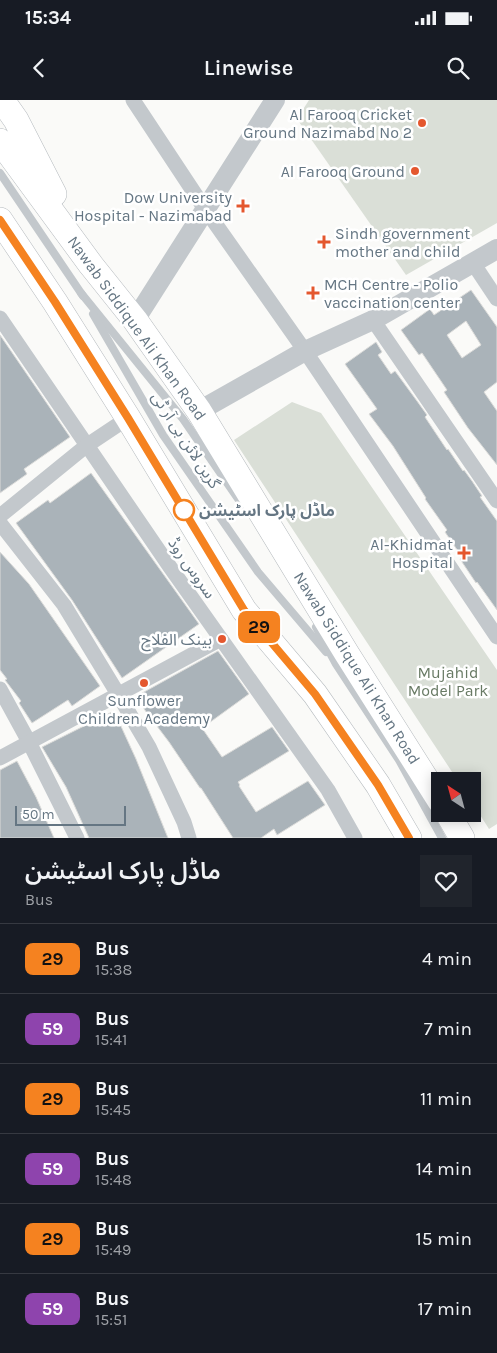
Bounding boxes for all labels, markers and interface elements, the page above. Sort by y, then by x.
text: 15:34 [25,7,71,29]
icon: back [25,54,53,82]
icon: search [444,54,472,82]
text: Linewise [204,55,293,81]
place label: Al Farooq Cricket Ground Nazimabd No 2 [243,105,412,142]
marker: Al Farooq Cricket Ground Nazimabd No 2 [416,117,428,129]
place label: Al Farooq Ground [281,162,405,181]
marker: Al Farooq Ground [409,165,421,177]
place label: Dow University Hospital - Nazimabad [74,188,233,225]
marker: Dow University Hospital - Nazimabad [236,199,250,213]
place label: Sindh government mother and child [335,224,470,261]
street label: Nawab Siddique Ali Khan Road [64,232,210,424]
marker: Sindh government mother and child [317,235,331,249]
place label: MCH Centre - Polio vaccination center [324,275,460,312]
marker: MCH Centre - Polio vaccination center [306,286,320,300]
street label: گرین لائن بی آر ٹی [148,388,225,492]
marker: ماڈل پارک اسٹیشن [173,499,195,521]
place label: ماڈل پارک اسٹیشن [199,501,335,520]
street label: سروس روڈ [164,534,220,602]
place label: Al-Khidmat Hospital [370,535,453,572]
marker: Al-Khidmat Hospital [457,546,471,560]
street label: Nawab Siddique Ali Khan Road [290,568,424,768]
line badge: 29 [236,611,282,643]
text: 29 [248,616,270,638]
place label: بینک الفلاح [141,630,212,652]
marker: بینک الفلاح [216,633,228,645]
park label: Mujahid Model Park [408,663,488,700]
marker: Sunflower Children Academy [138,677,150,689]
place label: Sunflower Children Academy [78,691,211,728]
north arrow [431,772,481,822]
map controls [431,772,481,822]
scale bar [15,803,126,826]
text: 50 m [22,806,55,823]
button: heart [420,855,472,907]
text: ماڈل پارک اسٹیشن [25,857,221,885]
text: Bus [25,890,53,909]
text: Bus [95,938,129,960]
text: 29 [42,948,63,970]
text: 4 min [422,948,472,970]
text: 15:38 [95,960,132,979]
text: Bus [95,1008,129,1030]
text: 59 [42,1018,63,1040]
text: 7 min [424,1018,472,1040]
text: 15:41 [95,1030,127,1049]
text: Bus [95,1078,129,1100]
text: 29 [42,1088,63,1110]
text: 11 min [420,1088,472,1110]
text: 15:45 [95,1100,131,1119]
text: Bus [95,1148,129,1170]
text: 59 [42,1158,63,1180]
text: 14 min [416,1158,472,1180]
text: 15:48 [95,1170,132,1189]
text: Bus [95,1218,129,1240]
text: 29 [42,1228,63,1250]
text: 15 min [416,1228,472,1250]
text: 15:49 [95,1240,131,1259]
text: Bus [95,1288,129,1310]
text: 59 [42,1298,63,1320]
text: 17 min [417,1298,472,1320]
text: 15:51 [95,1310,127,1329]

